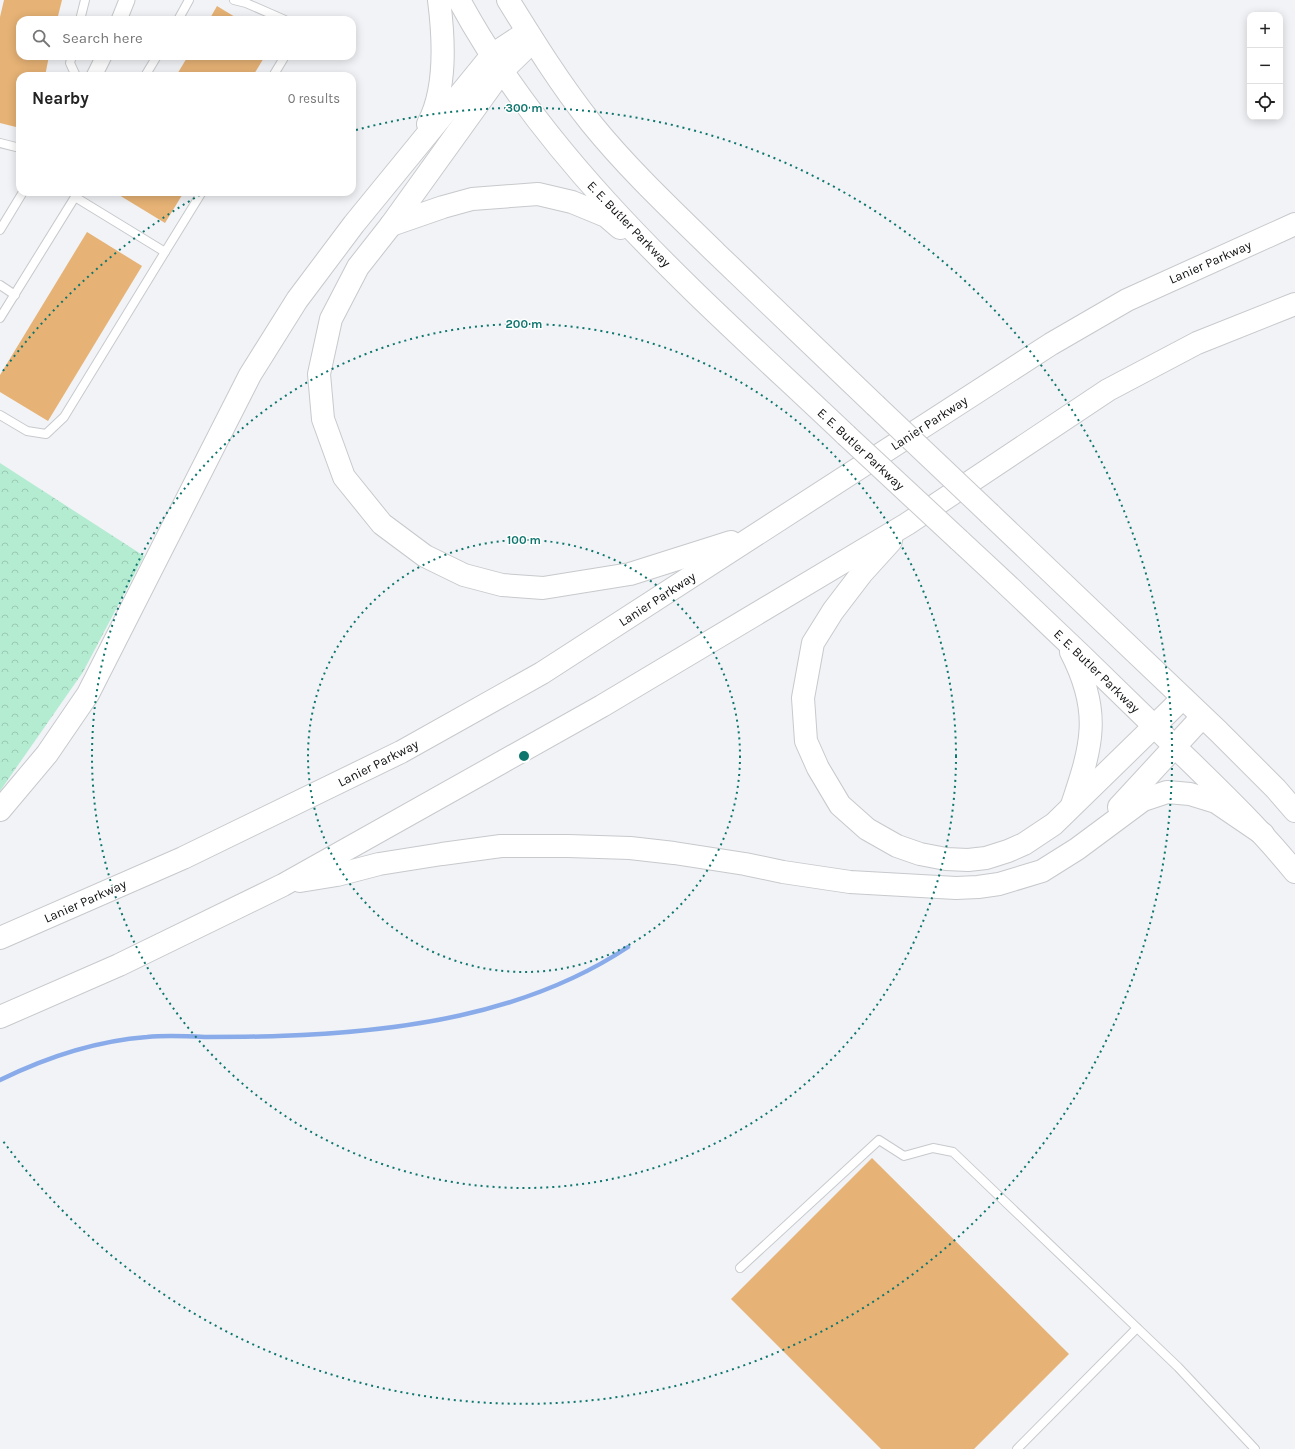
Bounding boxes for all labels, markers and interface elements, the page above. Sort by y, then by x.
map controls [1247,12,1283,120]
button: + [1247,12,1283,48]
search box [16,16,356,60]
icon: search [30,27,52,49]
text: Search here [62,29,143,47]
button: − [1247,48,1283,84]
button: locate [1247,84,1283,120]
text: Nearby [32,88,89,108]
text: 0 results [288,91,340,106]
text: 300 m [505,101,543,115]
street label: E. E. Butler Parkway [584,178,674,270]
street label: Lanier Parkway [1167,237,1253,287]
text: 200 m [506,317,542,331]
street label: Lanier Parkway [888,393,970,453]
street label: E. E. Butler Parkway [814,405,908,493]
text: 100 m [507,533,541,547]
street label: Lanier Parkway [616,569,698,629]
street label: E. E. Butler Parkway [1051,626,1143,716]
street label: Lanier Parkway [335,736,421,790]
centre of rings [517,749,531,763]
street label: Lanier Parkway [42,876,128,926]

